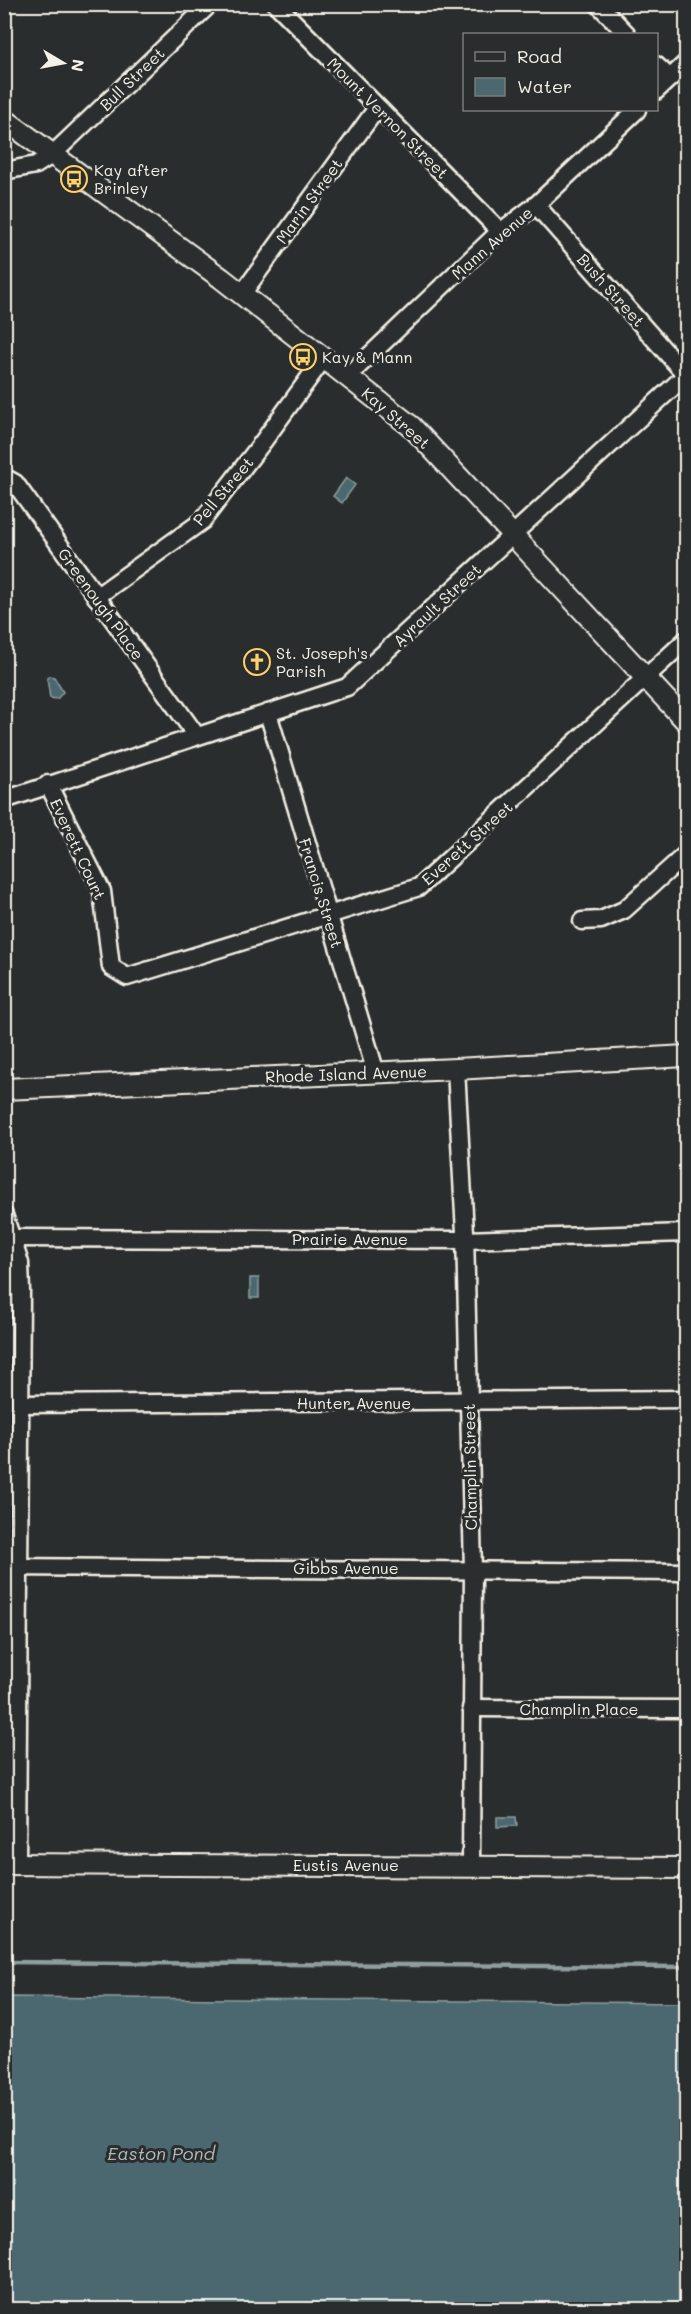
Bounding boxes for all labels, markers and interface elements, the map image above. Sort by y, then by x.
north arrow [33,33,93,93]
legend [463,33,658,111]
street label: Bull Street [95,42,169,115]
text: Road [517,44,562,68]
street label: Mount Vernon Street [323,52,454,183]
text: N [67,58,90,74]
text: Water [517,74,572,98]
street label: Marin Street [271,154,347,248]
place label: Kay after Brinley [94,159,168,198]
bus stop icon: Kay after Brinley [59,164,89,194]
street label: Mann Avenue [447,202,537,284]
street label: Bush Street [573,249,650,331]
bus stop icon: Kay & Mann [288,342,318,372]
place label: Kay & Mann [322,346,412,367]
street label: Kay Street [358,382,435,453]
street label: Pell Street [188,452,258,530]
street label: Greenough Place [54,544,149,664]
street label: Ayrault Street [388,558,485,651]
place label: St. Joseph's Parish [276,642,368,681]
church icon: St. Joseph's Parish [242,647,272,677]
street label: Everett Court [46,795,111,903]
street label: Everett Street [417,796,517,889]
street label: Francis Street [295,835,348,950]
street label: Rhode Island Avenue [265,1060,427,1087]
street label: Prairie Avenue [292,1228,408,1249]
street label: Hunter Avenue [297,1392,411,1413]
street label: Champlin Street [458,1403,481,1531]
street label: Gibbs Avenue [293,1557,399,1578]
street label: Champlin Place [519,1698,639,1719]
street label: Eustis Avenue [293,1854,399,1875]
water label: Easton Pond [107,2141,216,2165]

